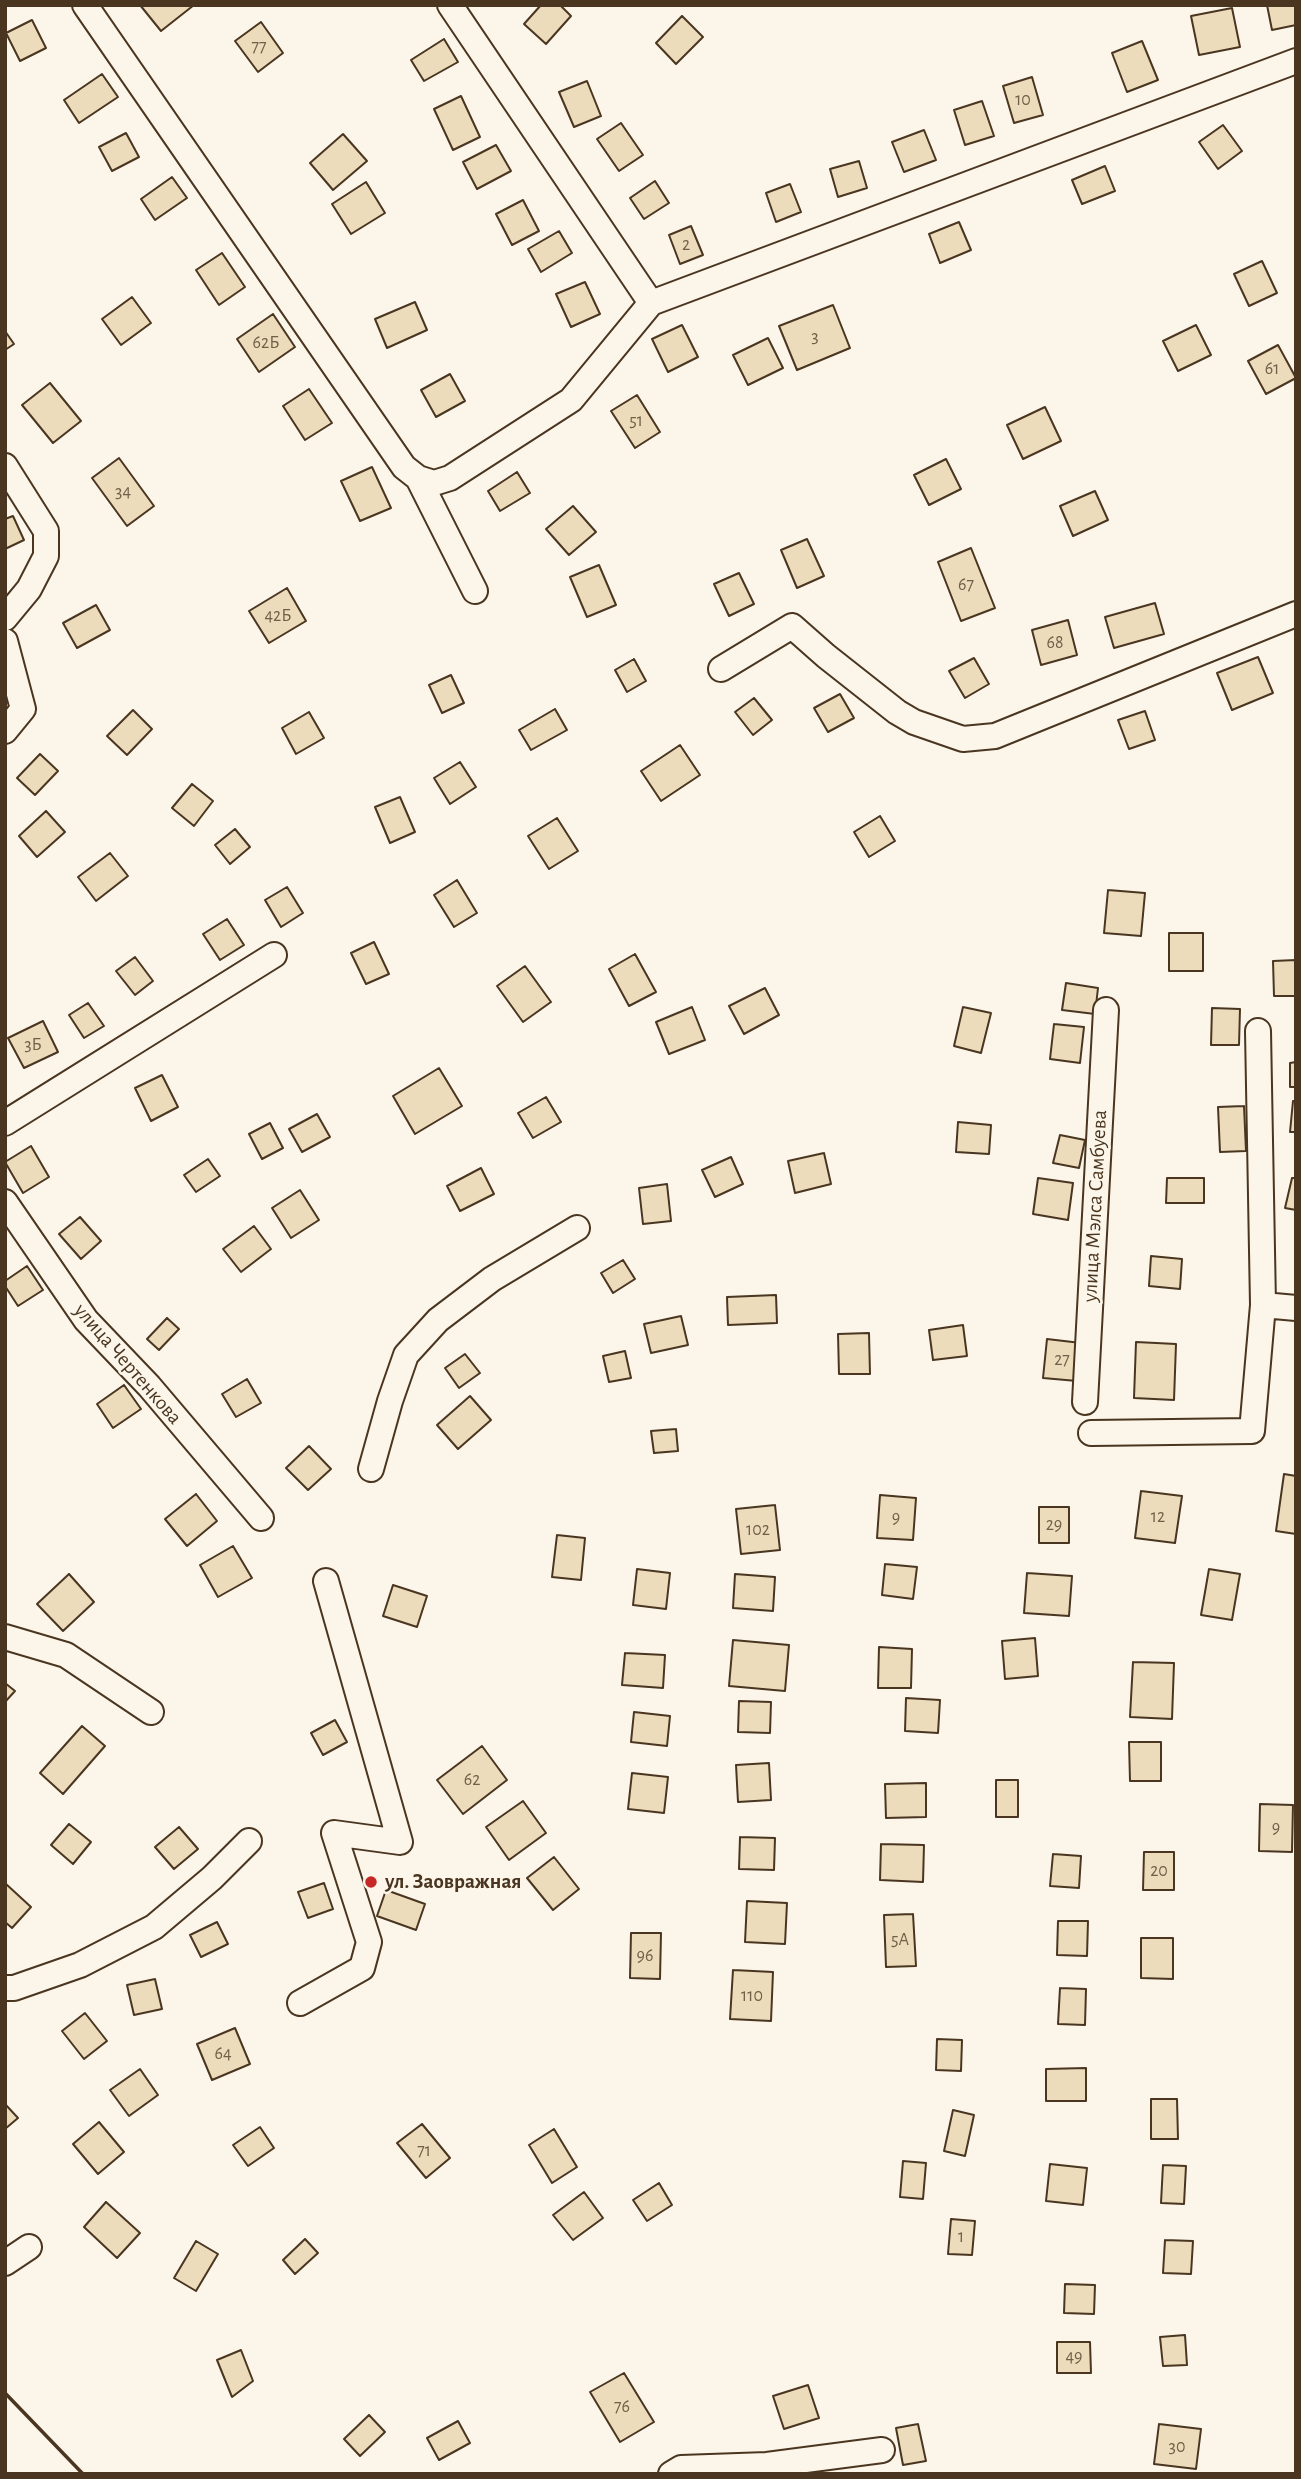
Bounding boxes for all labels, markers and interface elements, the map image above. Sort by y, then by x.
house number: 77 [251,36,267,58]
house number: 10 [1015,89,1031,111]
house number: 2 [682,234,690,256]
house number: 3 [811,326,819,348]
house number: 62Б [253,332,279,354]
house number: 61 [1265,358,1279,380]
house number: 51 [629,410,643,432]
house number: 34 [115,481,131,503]
house number: 67 [958,574,974,596]
house number: 42Б [264,605,292,627]
house number: 68 [1047,632,1063,654]
house number: 3Б [24,1034,42,1056]
street label: улица Мэлса Самбуева [1077,1109,1113,1303]
street label: улица Чертенкова [69,1298,187,1430]
house number: 27 [1054,1349,1070,1371]
house number: 12 [1151,1506,1165,1528]
house number: 9 [892,1507,900,1529]
house number: 29 [1046,1514,1062,1536]
house number: 102 [746,1519,770,1541]
house number: 62 [464,1769,480,1791]
house number: 9 [1272,1817,1280,1839]
house number: 20 [1150,1860,1168,1882]
place label: ул. Заовражная [385,1869,522,1895]
marker: ул. Заовражная [363,1874,379,1890]
house number: 5А [891,1929,909,1951]
house number: 96 [637,1945,653,1967]
house number: 110 [741,1985,763,2007]
house number: 64 [214,2043,232,2065]
house number: 71 [417,2140,431,2162]
house number: 1 [958,2226,964,2248]
house number: 49 [1065,2346,1083,2368]
house number: 76 [614,2396,630,2418]
house number: 30 [1169,2436,1185,2458]

